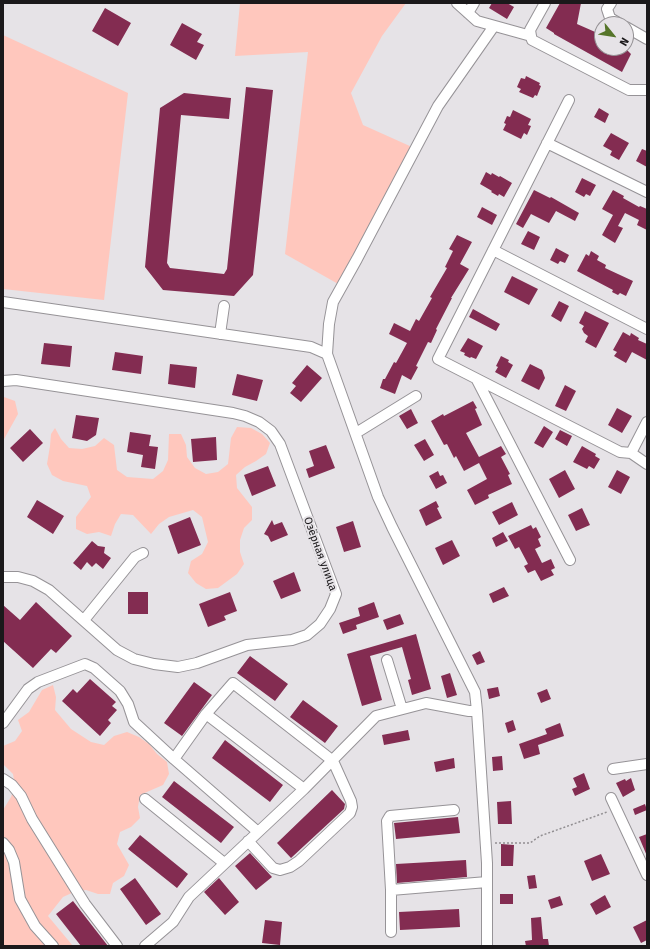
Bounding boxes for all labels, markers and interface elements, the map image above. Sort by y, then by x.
north arrow [594,16,634,56]
text: N [617,35,631,48]
street label: Озёрная улица [301,515,339,593]

